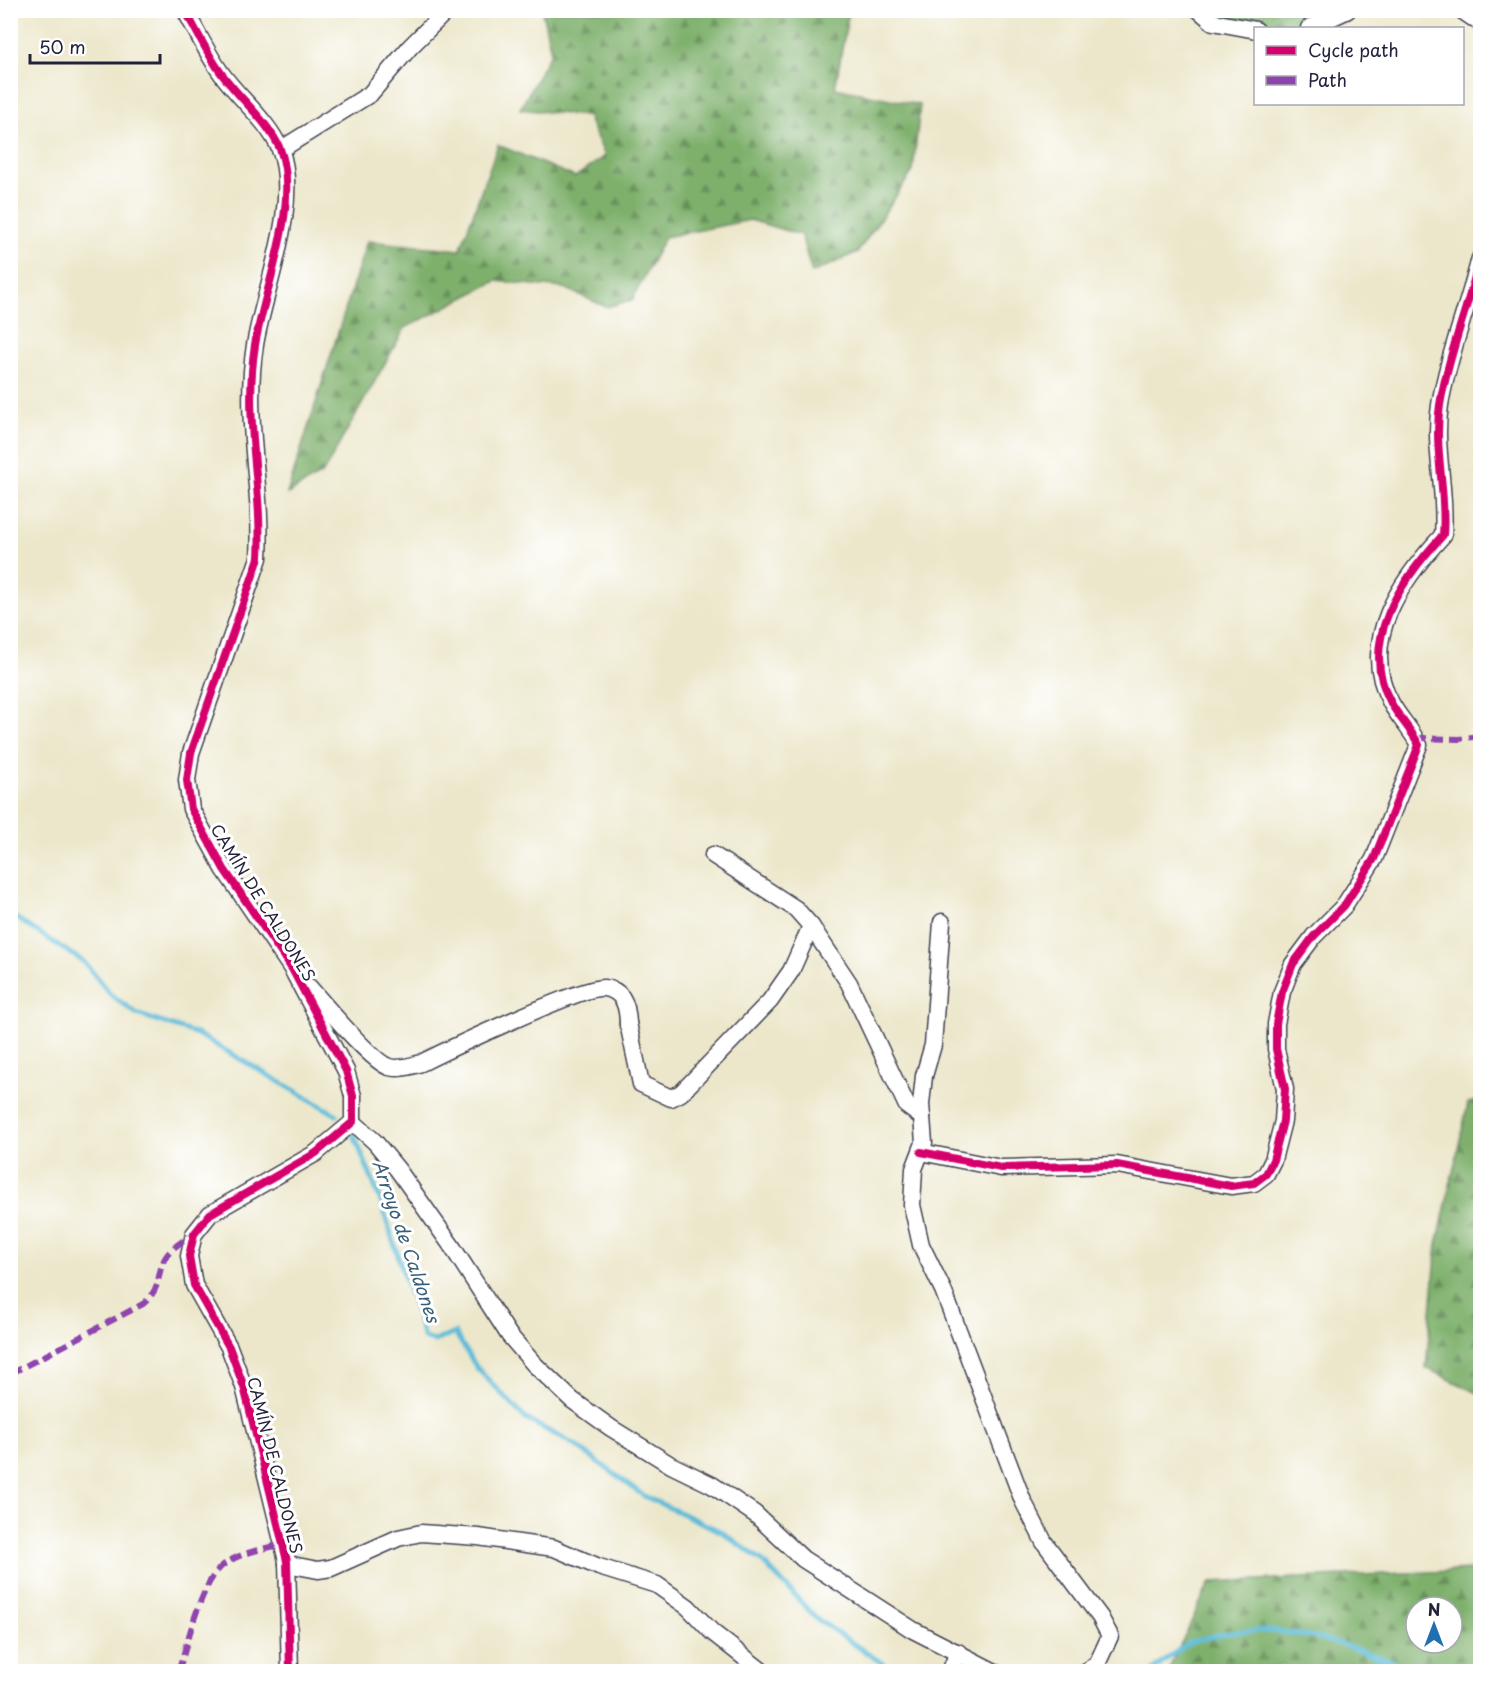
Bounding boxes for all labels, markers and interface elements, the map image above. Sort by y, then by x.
scale bar [30,27,160,65]
legend [1254,27,1464,105]
text: 50 m [39,33,86,60]
text: Cycle path [1308,36,1399,63]
text: Path [1308,66,1347,93]
street label: CAMÍN DE CALDONES [206,819,322,985]
water label: Arroyo de Caldones [366,1156,448,1328]
street label: CAMÍN DE CALDONES [242,1374,310,1556]
north arrow [1404,1595,1464,1655]
text: N [1428,1597,1440,1621]

